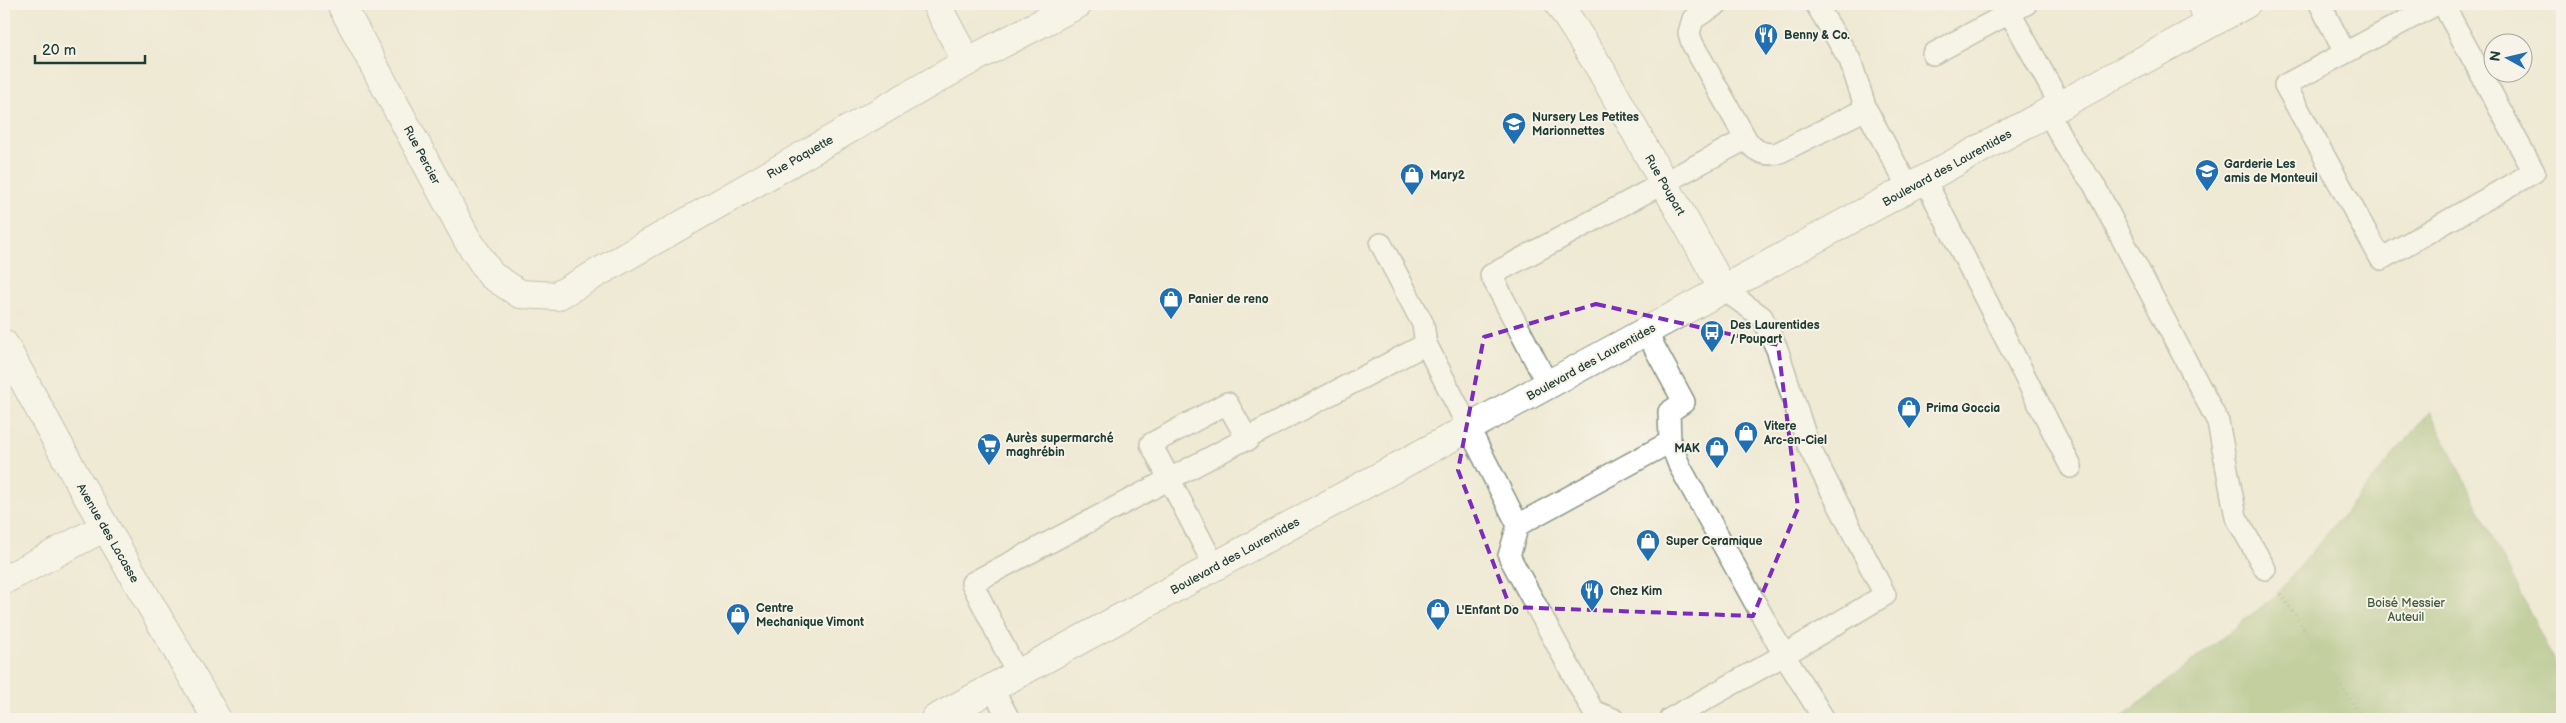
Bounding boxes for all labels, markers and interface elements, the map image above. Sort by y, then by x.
restaurant icon: Benny & Co. [1753,22,1779,56]
place label: Benny & Co. [1784,28,1850,43]
scale bar [35,32,145,64]
north arrow [2484,32,2534,82]
text: 20 m [42,41,76,60]
text: N [2486,50,2505,63]
place label: Nursery Les Petites Marionnettes [1532,110,1639,139]
school or university icon: Nursery Les Petites Marionnettes [1501,111,1527,145]
street label: Rue Percier [400,123,444,188]
street label: Boulevard des Laurentides [1880,127,2015,210]
street label: Rue Paquette [764,132,836,183]
street label: Rue Poupart [1641,152,1688,219]
place label: Garderie Les amis de Monteuil [2224,157,2318,186]
school or university icon: Garderie Les amis de Monteuil [2194,158,2220,192]
shop icon: Mary2 [1399,162,1425,196]
place label: Mary2 [1430,168,1466,183]
shop icon: Panier de reno [1158,286,1184,320]
place label: Panier de reno [1188,292,1269,307]
place label: Des Laurentides / Poupart [1730,318,1820,347]
bus stop icon: Des Laurentides / Poupart [1699,319,1725,353]
street label: Boulevard des Laurentides [1524,321,1659,404]
shop icon: Prima Goccia [1896,395,1922,429]
place label: Prima Goccia [1926,401,2000,416]
place label: Vitere Arc-en-Ciel [1763,419,1827,448]
shop icon: Vitere Arc-en-Ciel [1733,420,1759,454]
place label: Aurès supermarché maghrébin [1005,431,1114,460]
supermarket icon: Aurès supermarché maghrébin [976,432,1002,466]
shop icon: MAK [1704,435,1730,469]
place label: MAK [1674,441,1700,456]
street label: Avenue des Lacasse [73,481,142,586]
street label: Boulevard des Laurentides [1168,515,1303,598]
shop icon: Super Ceramique [1635,528,1661,562]
place label: Super Ceramique [1666,534,1762,549]
restaurant icon: Chez Kim [1579,578,1605,612]
place label: Chez Kim [1610,584,1662,599]
park label: Boisé Messier Auteuil [2367,596,2446,625]
shop icon: L'Enfant Do [1425,597,1451,631]
place label: Centre Mechanique Vimont [756,601,864,630]
shop icon: Centre Mechanique Vimont [725,602,751,636]
place label: L'Enfant Do [1456,603,1519,618]

